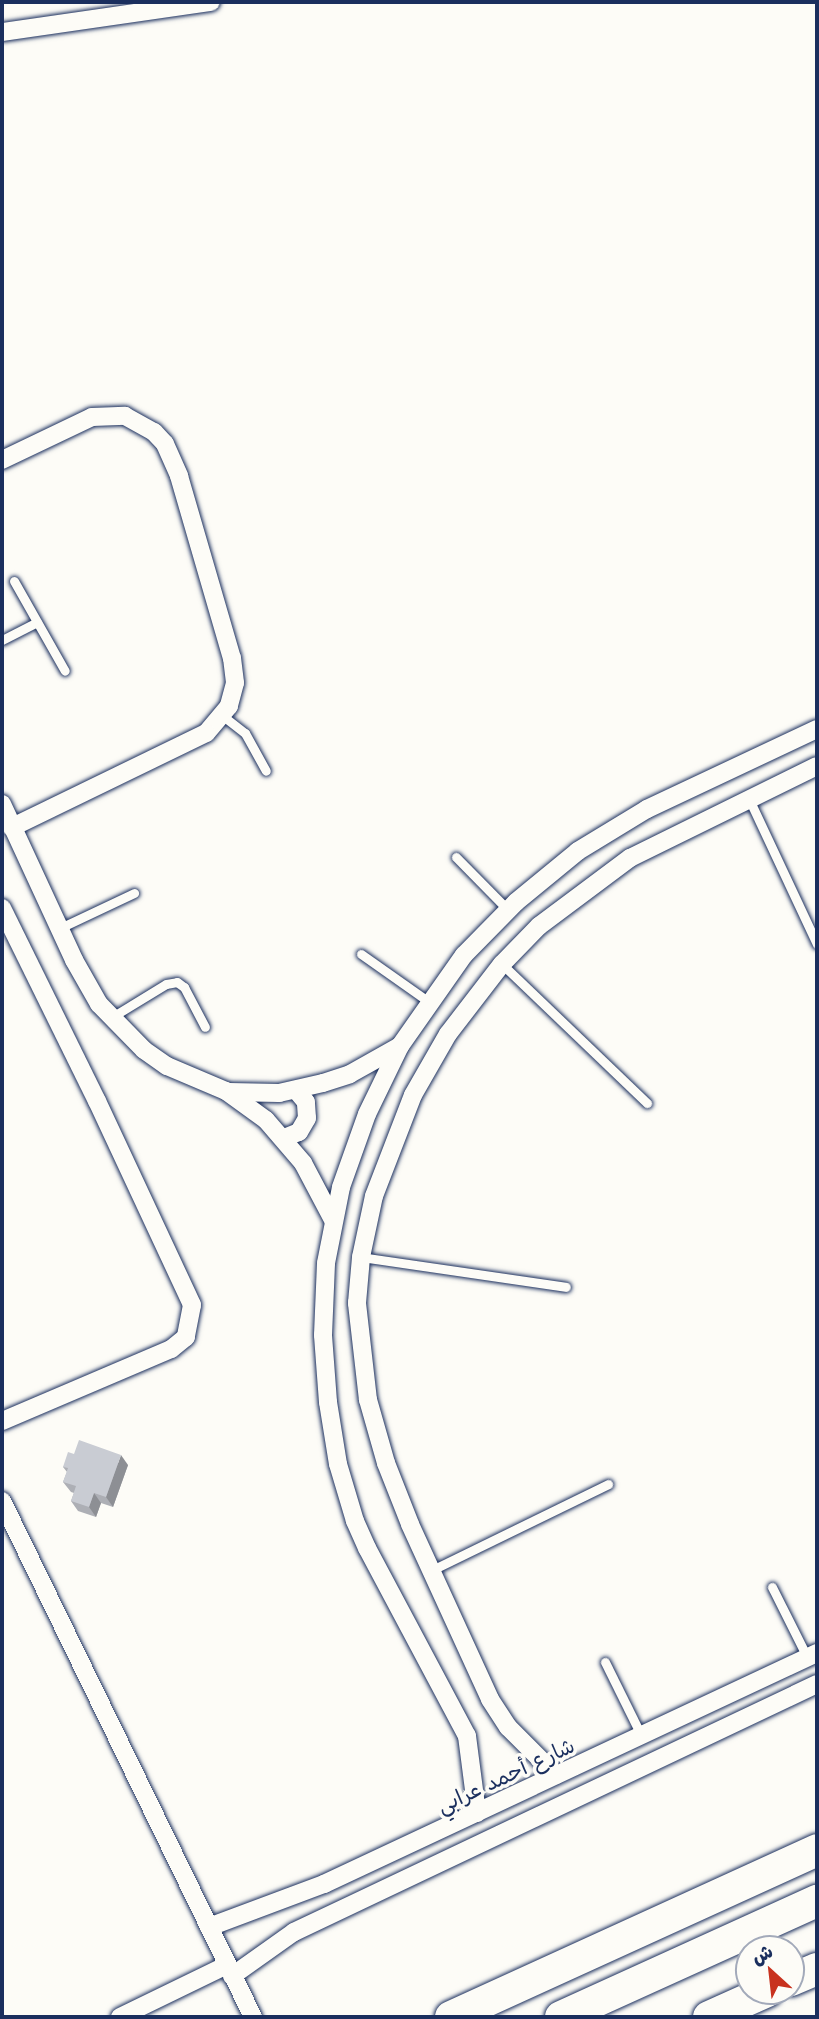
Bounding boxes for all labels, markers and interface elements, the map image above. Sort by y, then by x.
street label: شارع أحمد عرابي [432,1731,578,1817]
north arrow [735,1935,805,2005]
text: ش [746,1936,777,1970]

